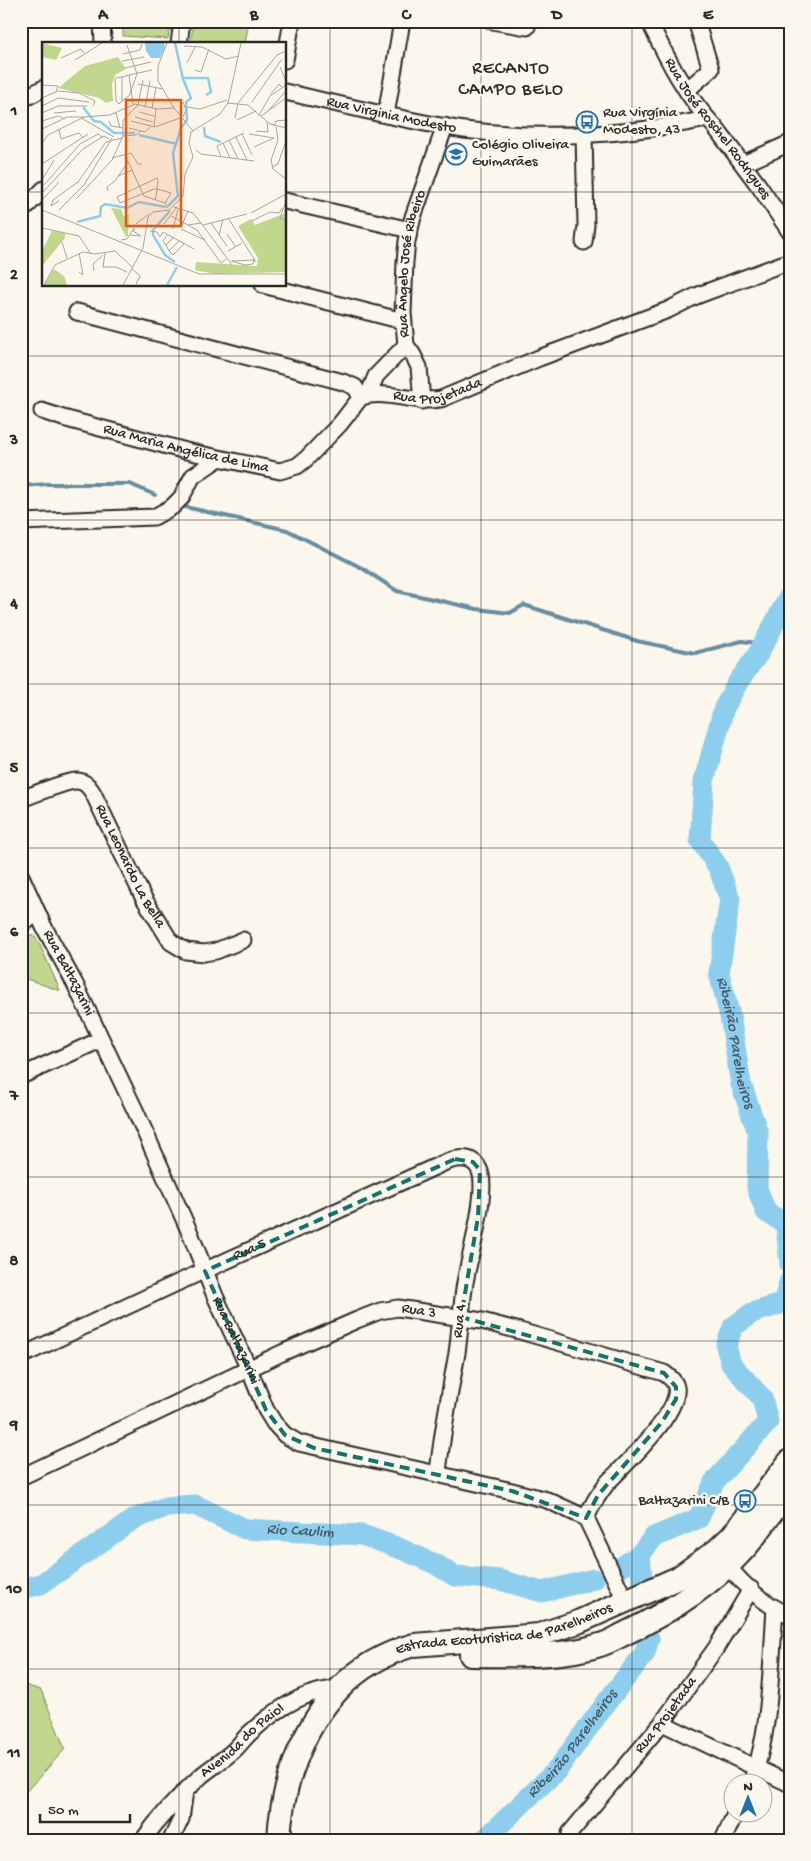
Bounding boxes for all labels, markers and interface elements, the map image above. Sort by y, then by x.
text: A [97,7,109,26]
text: B [249,7,259,26]
text: C [401,7,412,26]
text: D [550,7,563,26]
text: E [703,7,714,26]
inset map [42,42,286,286]
street label: Rua José Roschel Rodrigues [660,55,775,203]
district label: RECANTO CAMPO BELO [458,59,564,101]
street label: Rua Virginia Modesto [325,93,458,138]
text: 1 [10,103,17,122]
place label: Rua Virgínia Modesto, 43 [603,104,681,139]
bus stop icon: Rua Virgínia Modesto, 43 [575,110,599,134]
place label: Colégio Oliveira Guimarães [472,136,570,171]
school or university icon: Colégio Oliveira Guimarães [444,142,468,166]
street label: Rua Ângelo José Ribeiro [394,187,431,338]
text: 2 [10,267,18,286]
street label: Rua Projetada [392,374,485,409]
street label: Rua Maria Angélica de Lima [101,420,271,478]
text: 3 [9,432,18,451]
text: 4 [9,596,18,615]
text: 5 [10,760,19,779]
street label: Rua Leonardo La Bella [91,802,169,932]
text: 6 [10,924,19,943]
street label: Rua Baltazarini [38,927,98,1019]
water label: Ribeirão Parelheiros [711,975,759,1113]
text: 7 [9,1088,19,1107]
street label: Rua 5 [230,1235,269,1266]
text: 8 [10,1253,19,1272]
street label: Rua Baltazarini [208,1294,263,1387]
street label: Rua 3 [400,1300,438,1323]
street label: Rua 4 [449,1303,471,1339]
text: 9 [9,1417,18,1436]
bus stop icon: Baltazarini C/B [733,1489,757,1513]
place label: Baltazarini C/B [637,1492,729,1510]
water label: Rio Caulim [266,1521,335,1543]
text: 10 [5,1581,22,1600]
street label: Estrada Ecoturistica de Parelheiros [393,1599,616,1659]
street label: Rua Projetada [631,1673,702,1757]
water label: Ribeirão Parelheiros [524,1684,623,1803]
street label: Avenida do Paiol [197,1700,288,1782]
text: 11 [7,1745,20,1764]
north arrow [724,1774,774,1824]
text: N [743,1779,753,1796]
scale bar [40,1791,130,1823]
text: 50 m [48,1802,79,1820]

